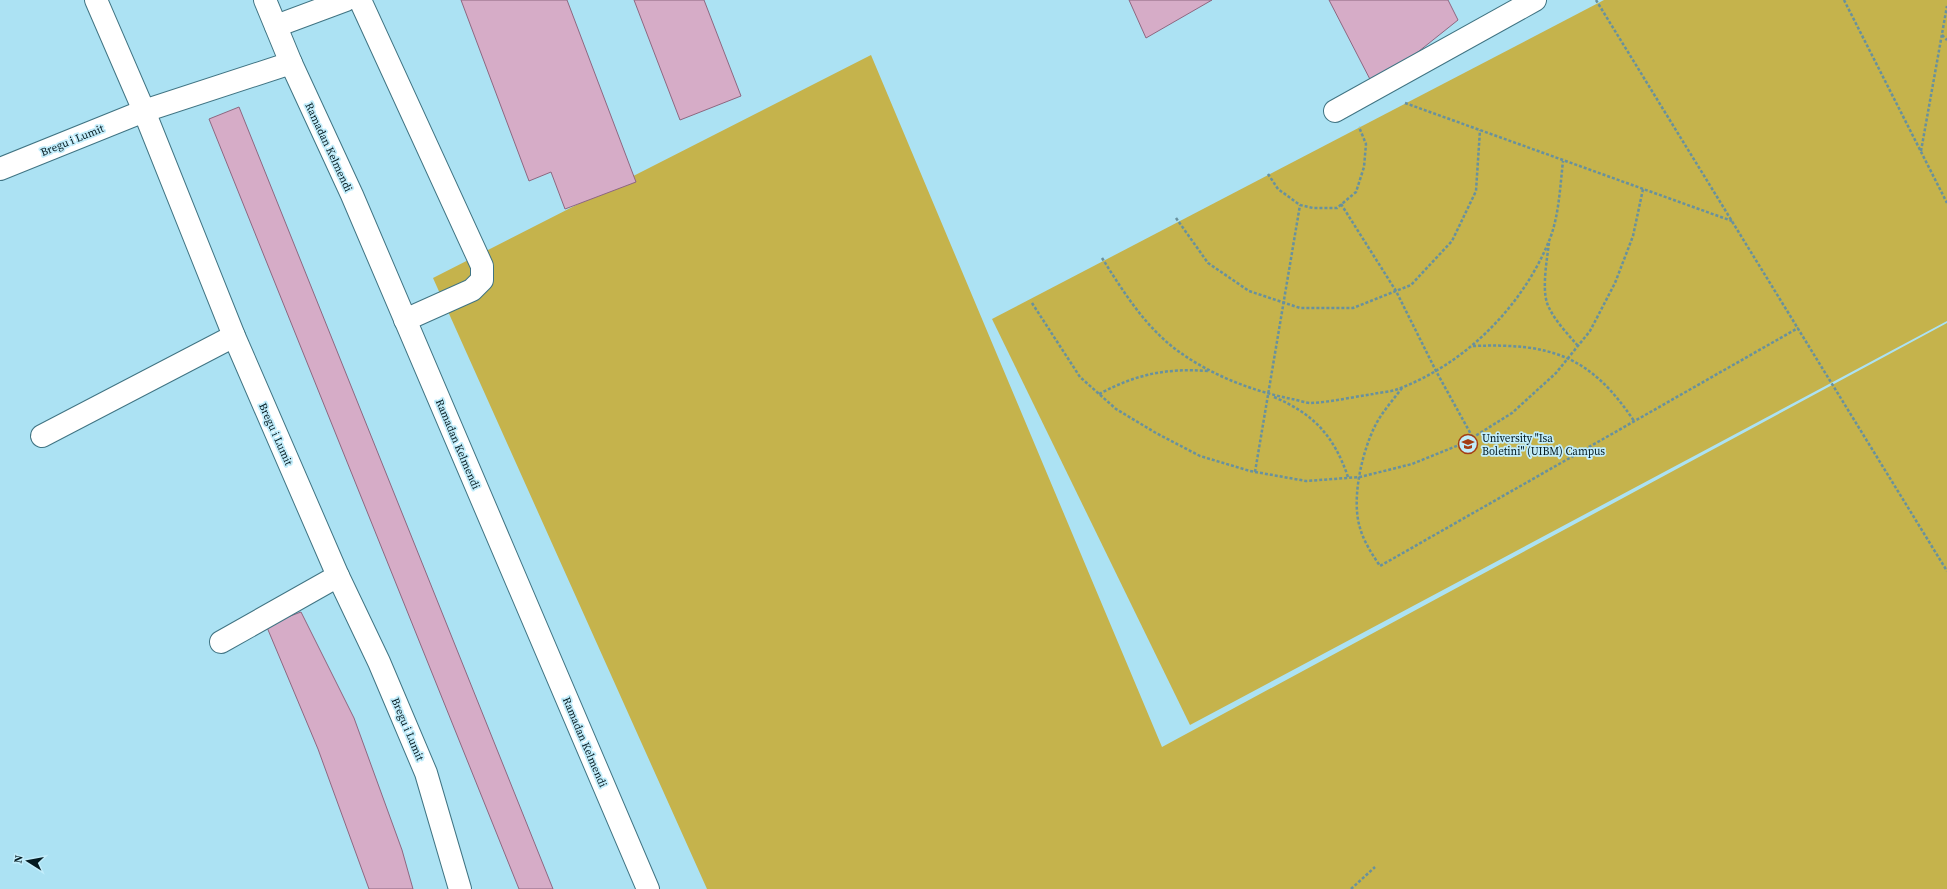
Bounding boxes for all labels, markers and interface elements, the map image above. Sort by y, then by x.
street label: Ramadan Kelmendi [301,100,356,194]
street label: Bregu i Lumit [38,121,106,160]
street label: Ramadan Kelmendi [432,397,483,492]
street label: Bregu i Lumit [255,401,296,468]
place label: University "Isa Boletini" (UIBM) Campus [1482,431,1605,459]
school or university icon: University "Isa Boletini" (UIBM) Campus [1457,433,1479,455]
street label: Bregu i Lumit [388,695,428,763]
street label: Ramadan Kelmendi [559,695,610,790]
north arrow [8,841,48,881]
text: N [11,854,27,865]

